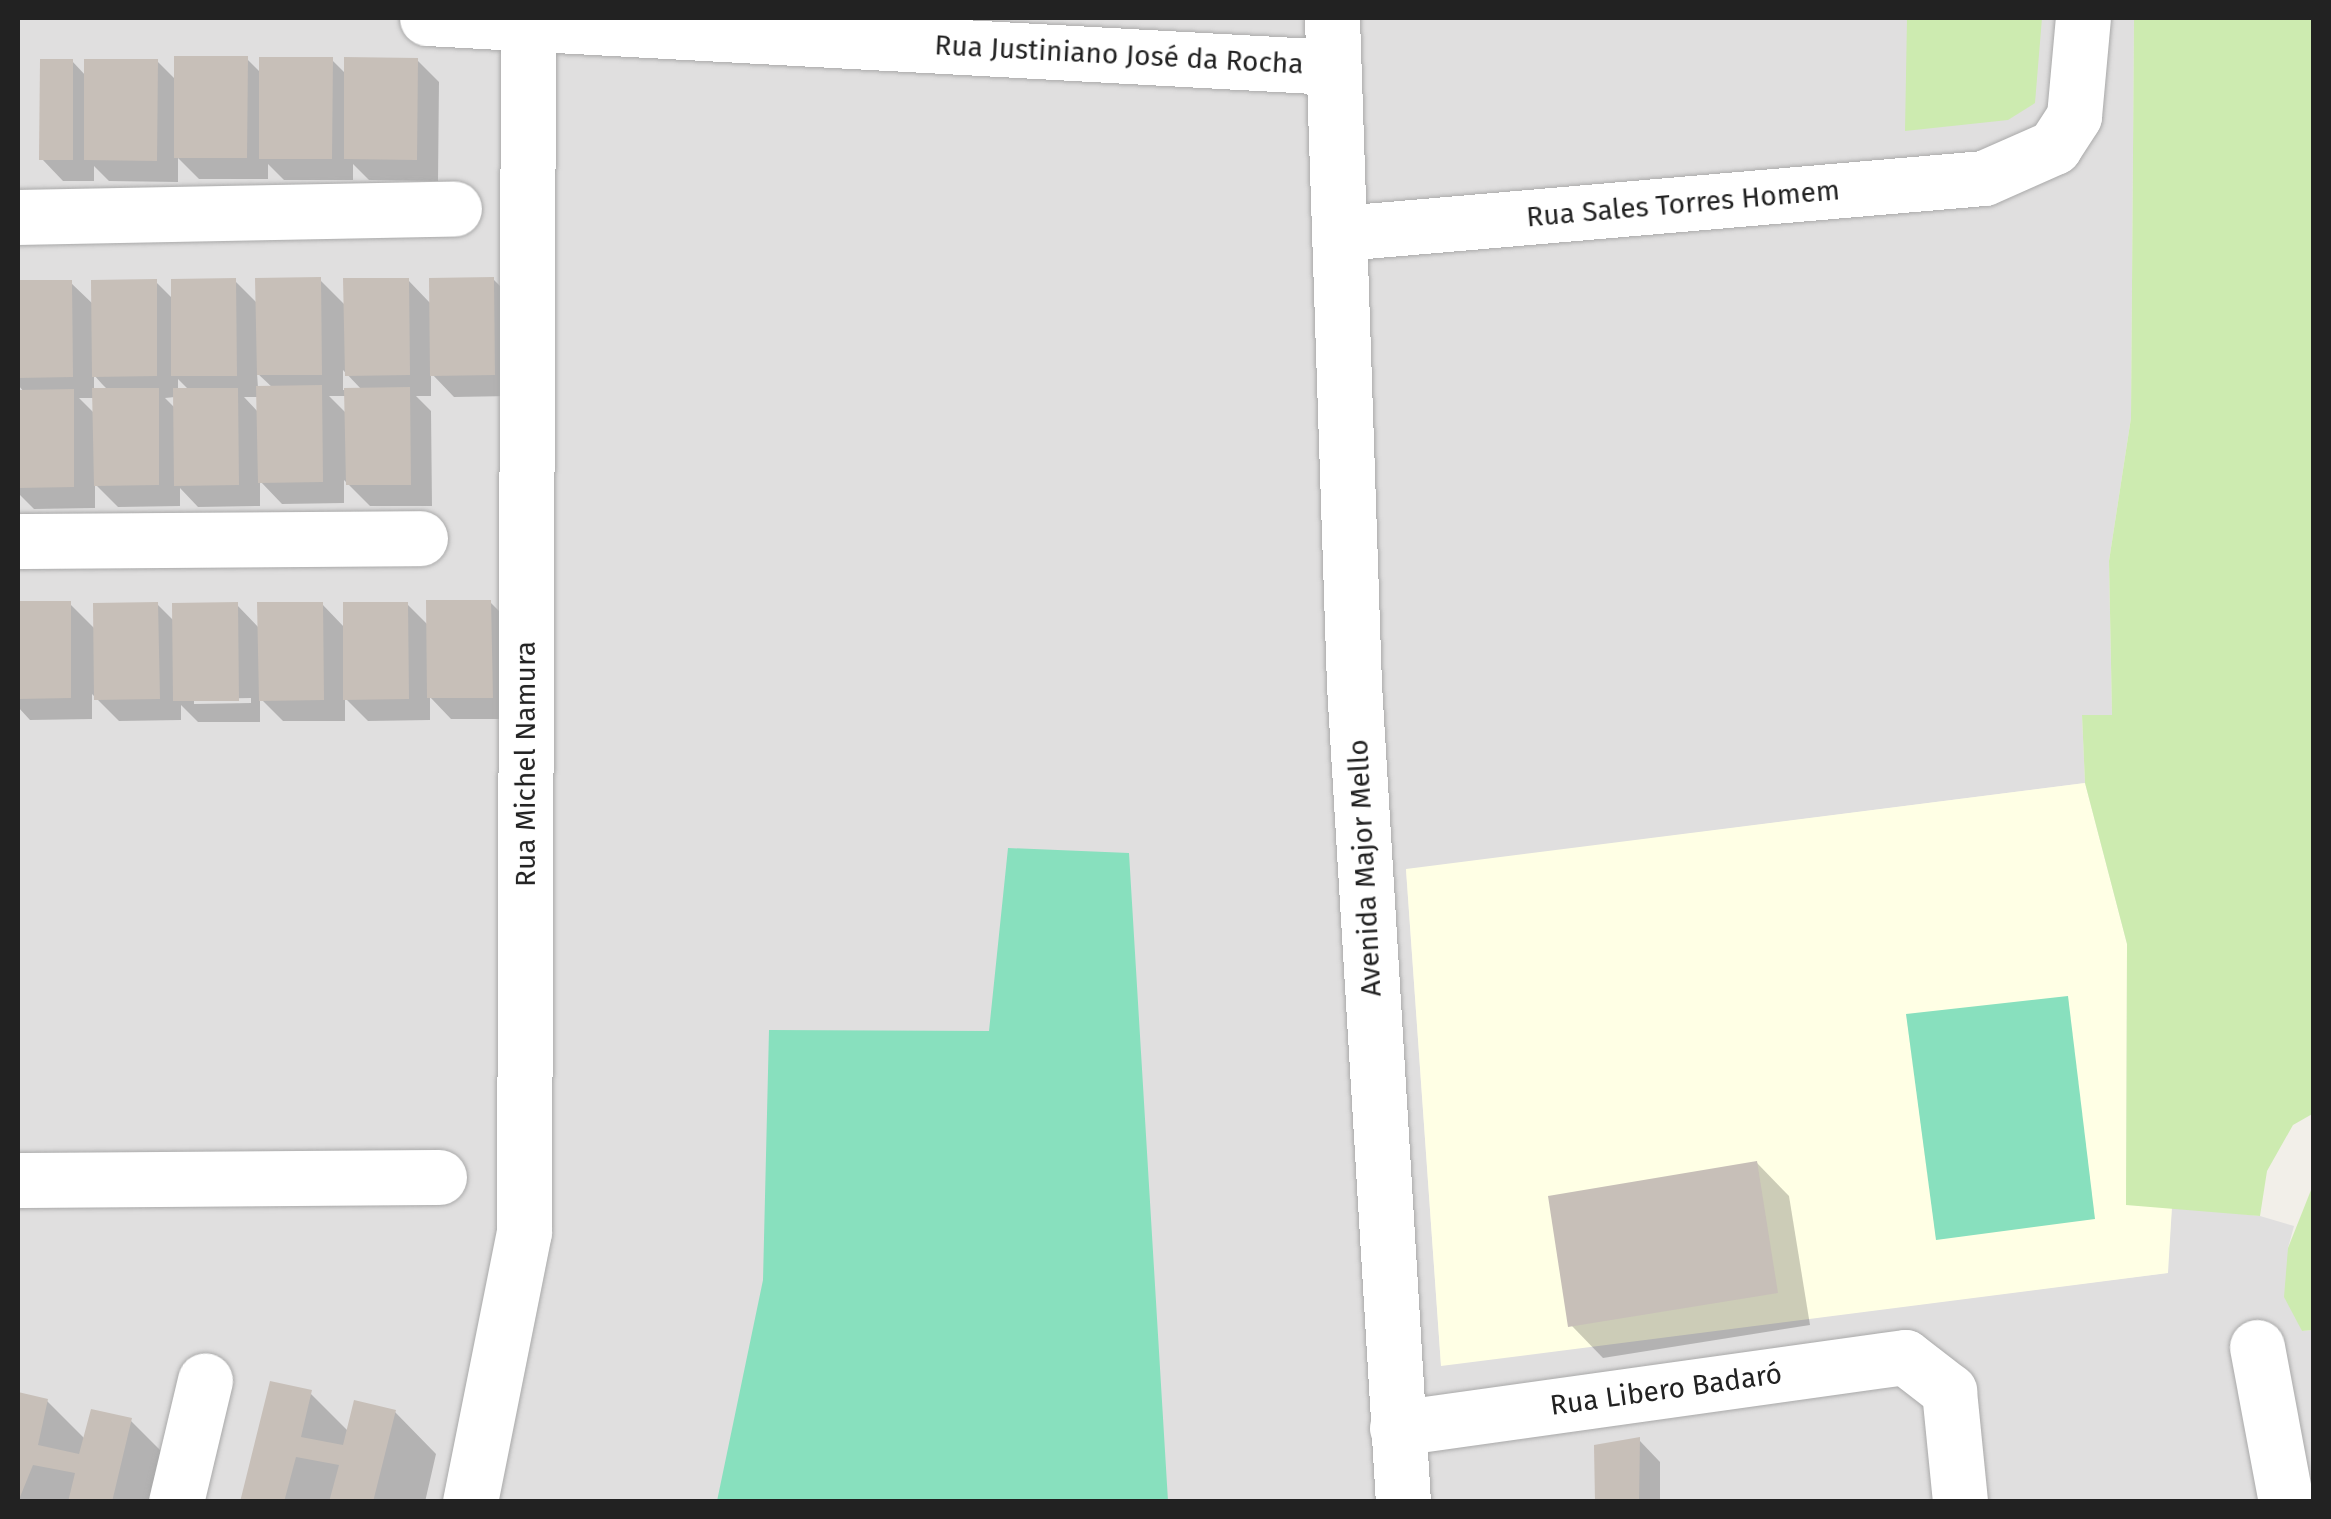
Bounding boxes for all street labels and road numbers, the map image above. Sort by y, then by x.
street label: Rua Justiniano José da Rocha [934,29,1304,81]
street label: Rua Sales Torres Homem [1525,174,1841,234]
street label: Rua Michel Namura [509,641,543,887]
street label: Avenida Major Mello [1341,739,1389,997]
street label: Rua Libero Badaró [1548,1357,1784,1423]

